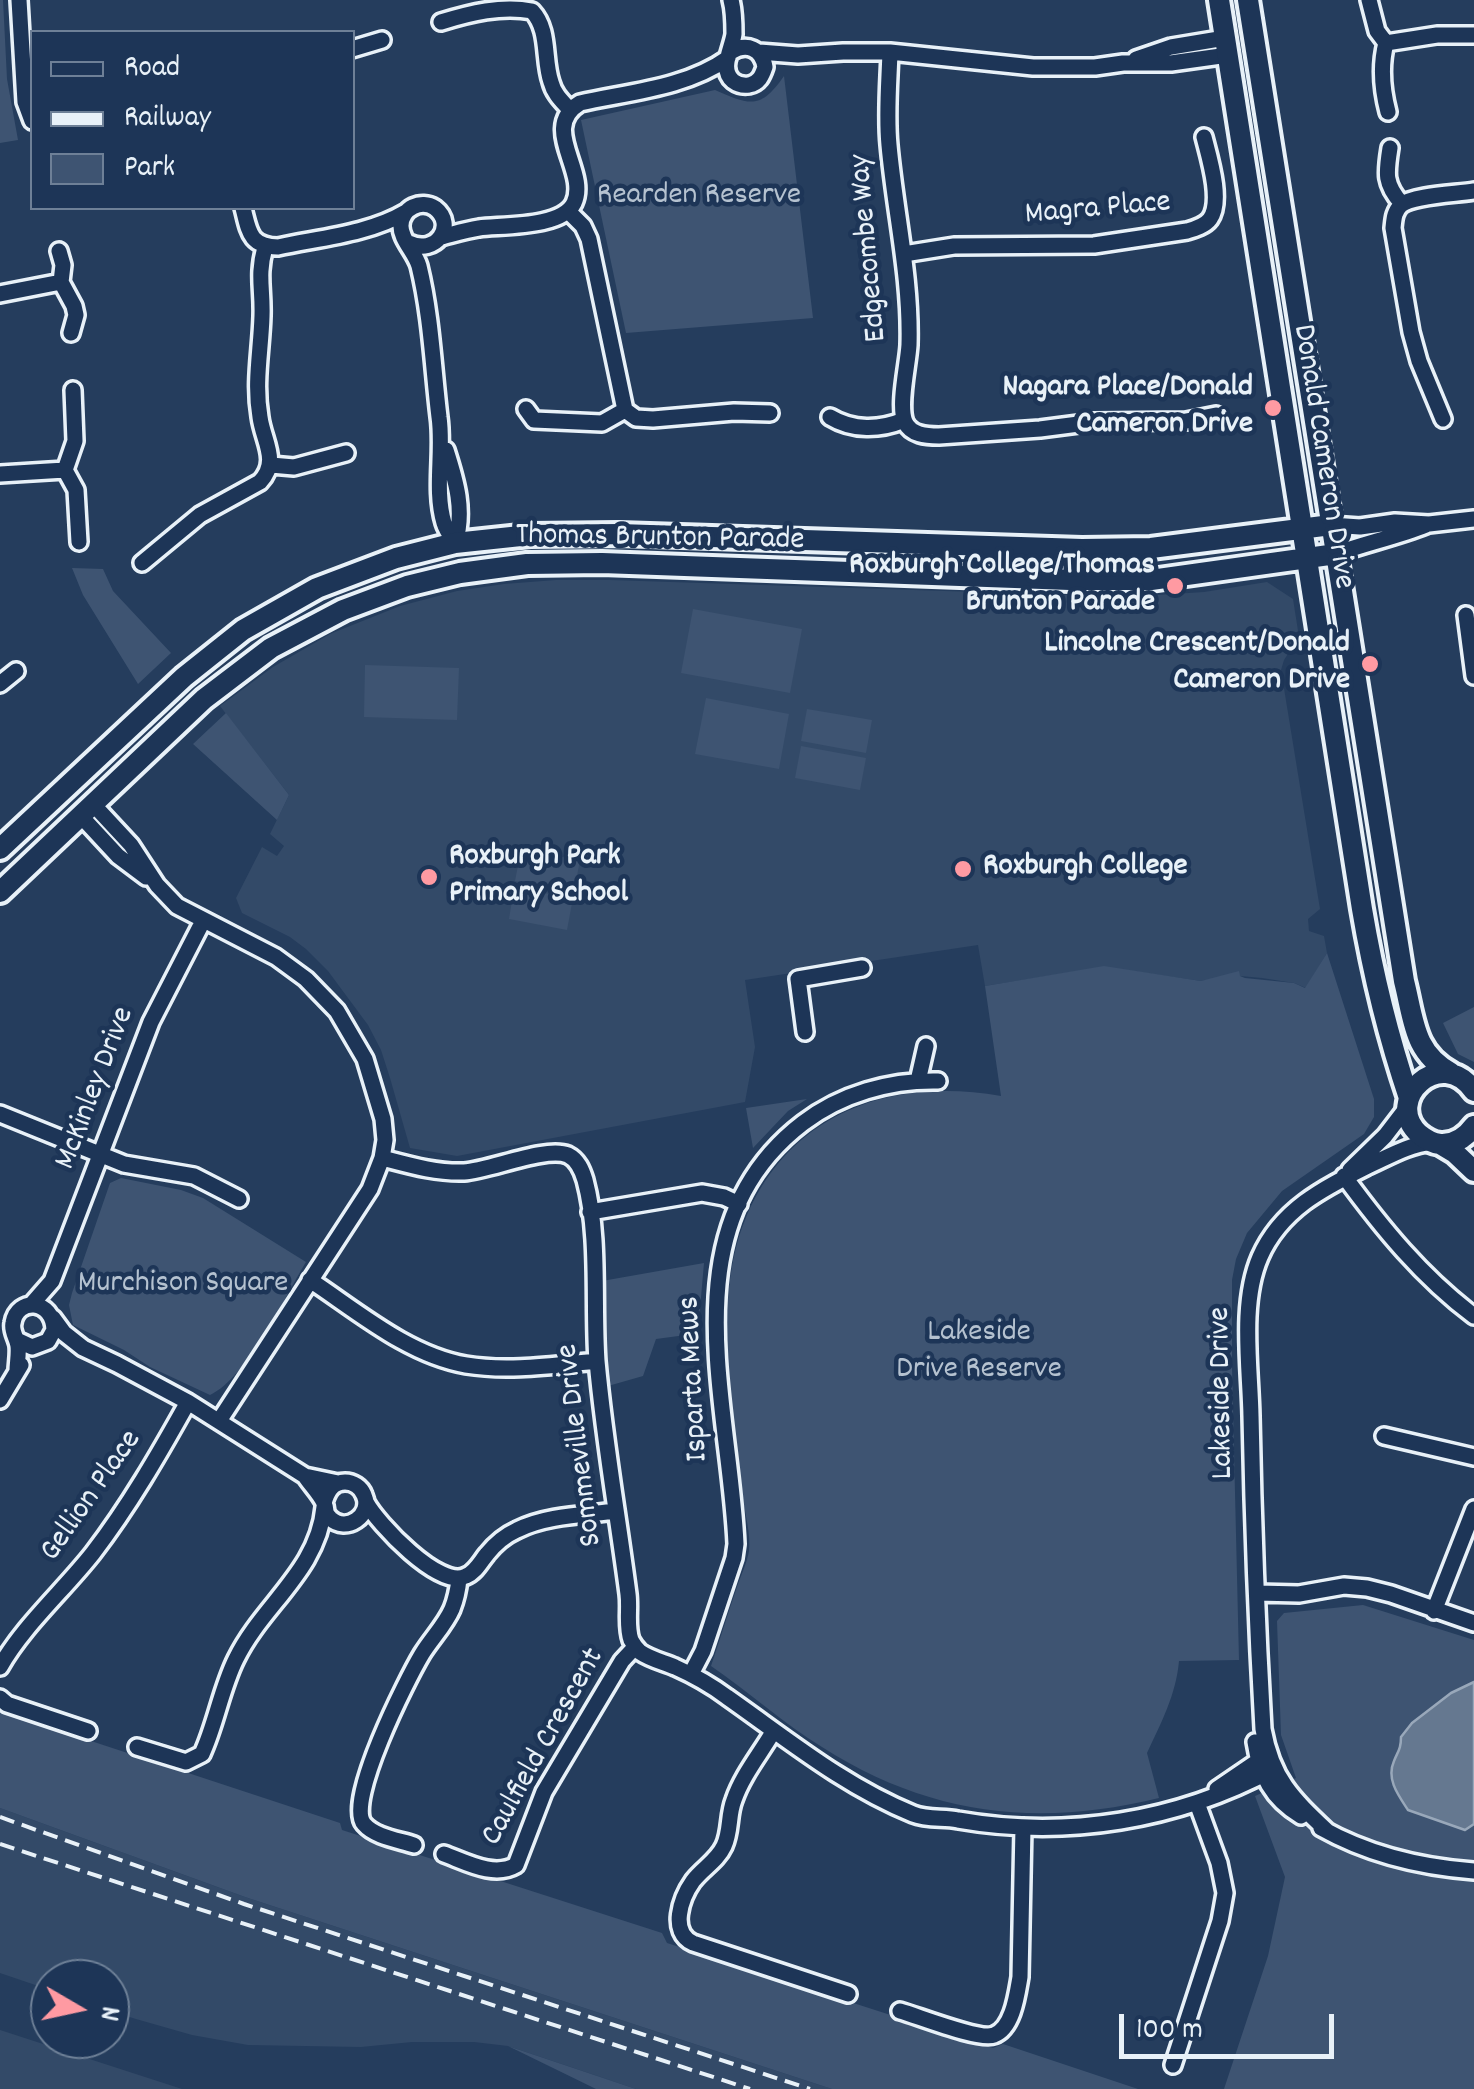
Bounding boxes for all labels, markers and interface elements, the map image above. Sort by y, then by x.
legend [30,30,355,210]
text: Road [124,48,180,91]
text: Railway [124,98,211,141]
text: Park [124,148,175,191]
street label: Edgecombe Way [844,153,898,343]
park label: Rearden Reserve [597,179,801,217]
street label: Magra Place [1024,186,1172,236]
street label: Donald Cameron Drive [1281,322,1361,592]
place label: Nagara Place/Donald Cameron Drive [1003,371,1253,446]
marker: Nagara Place/Donald Cameron Drive [1262,397,1284,419]
street label: Thomas Brunton Parade [515,518,805,562]
place label: Roxburgh College/Thomas Brunton Parade [849,549,1155,624]
marker: Roxburgh College/Thomas Brunton Parade [1164,575,1186,597]
place label: Lincolne Crescent/Donald Cameron Drive [1044,627,1350,702]
marker: Lincolne Crescent/Donald Cameron Drive [1359,653,1381,675]
place label: Roxburgh Park Primary School [449,840,628,915]
place label: Roxburgh College [983,850,1188,888]
marker: Roxburgh College [952,858,974,880]
marker: Roxburgh Park Primary School [418,866,440,888]
street label: McKinley Drive [48,1002,146,1176]
park label: Murchison Square [78,1267,288,1305]
street label: Isparta Mews [672,1295,720,1463]
street label: Lakeside Drive [1203,1306,1245,1480]
park label: Lakeside Drive Reserve [896,1316,1062,1391]
street label: Sommeville Drive [551,1341,613,1549]
street label: Gellion Place [34,1424,152,1570]
street label: Caulfield Crescent [475,1643,615,1853]
north arrow [30,1959,130,2059]
scale bar [1124,1994,1339,2056]
text: N [87,2003,128,2023]
text: 100 m [1136,2010,1203,2053]

